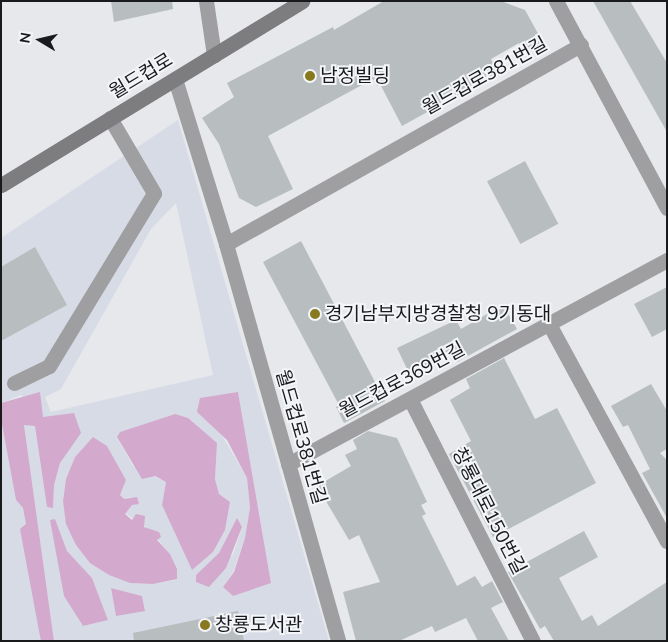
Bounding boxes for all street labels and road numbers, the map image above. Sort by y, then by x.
street label: 월드컵로381번길 [419,32,551,120]
street label: 월드컵로 [105,48,177,104]
street label: 월드컵로369번길 [335,337,469,423]
street label: 월드컵로381번길 [271,367,331,507]
street label: 창룡대로150번길 [447,444,531,578]

